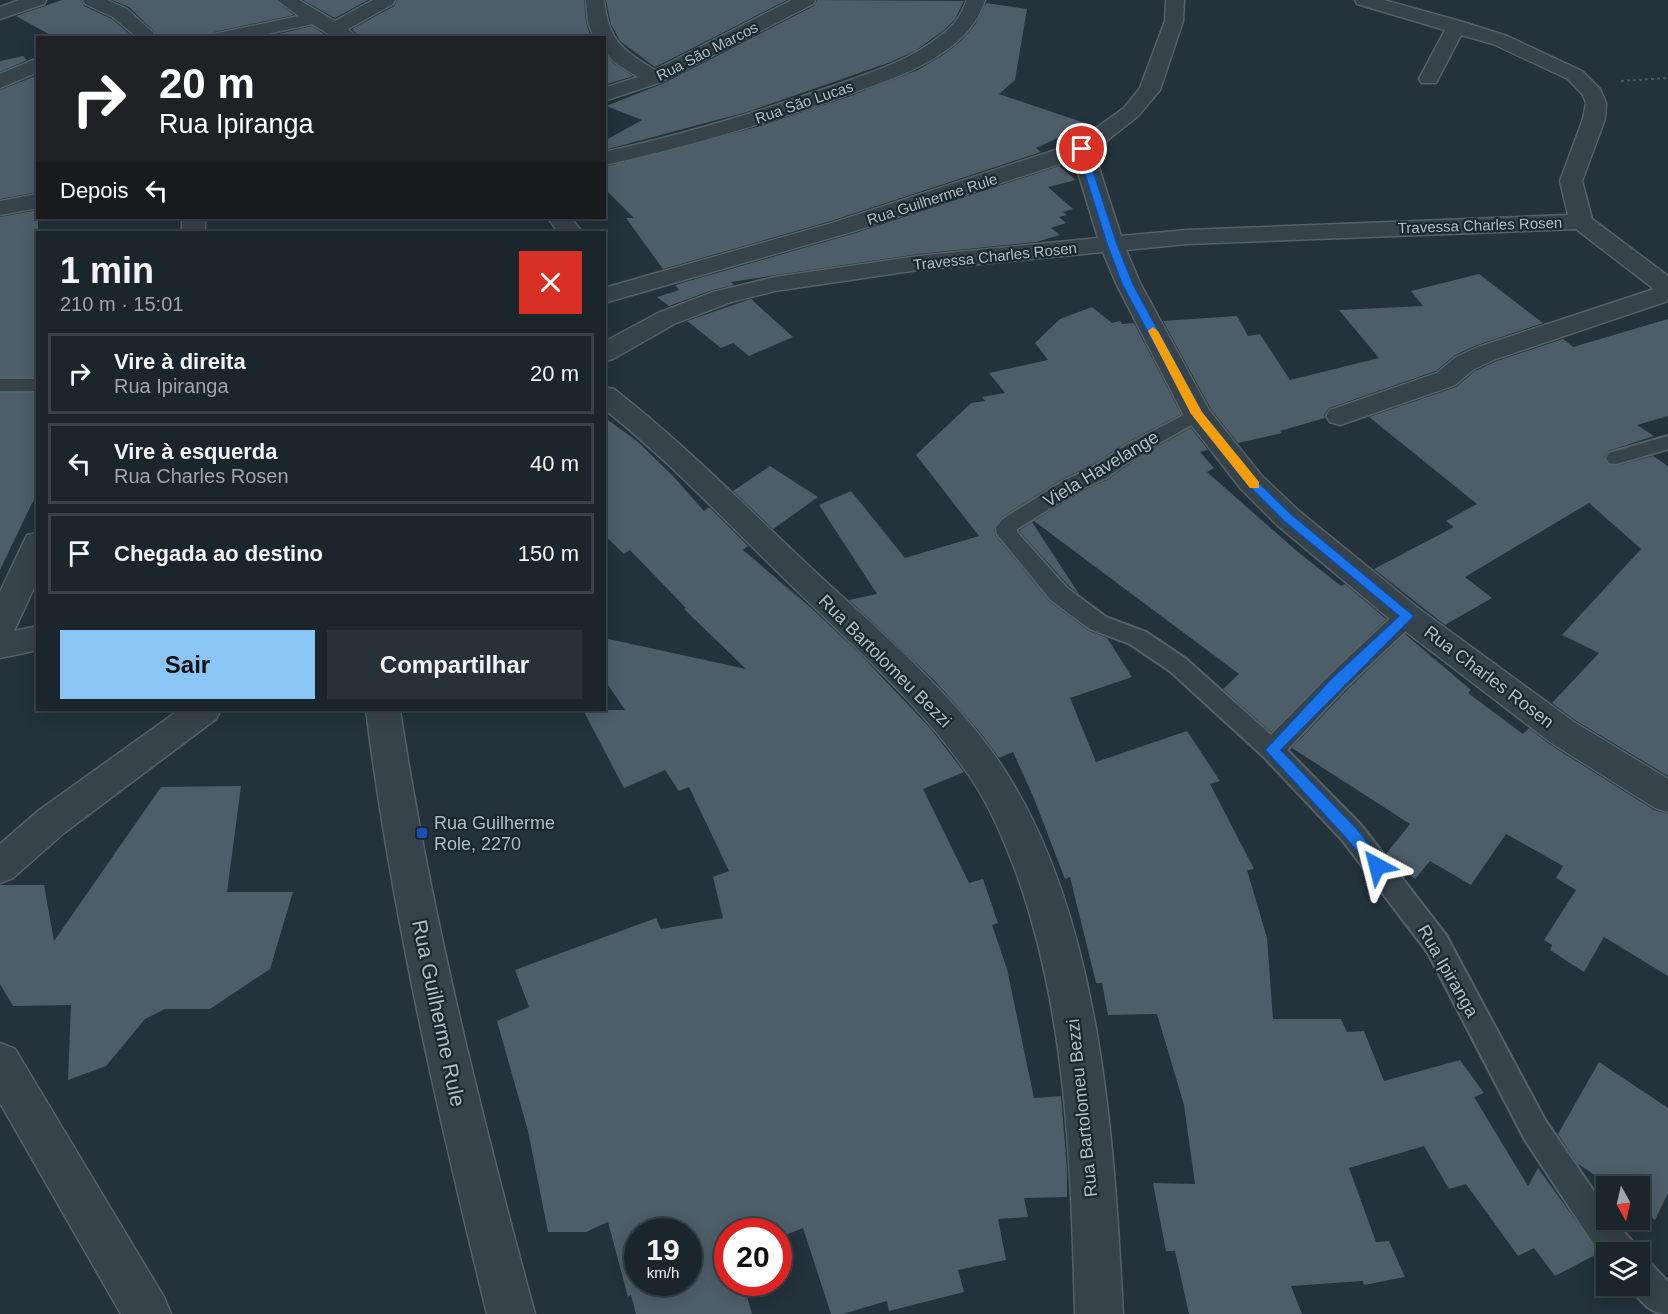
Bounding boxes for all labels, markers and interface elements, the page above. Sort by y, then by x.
street label: Rua São Marcos [653,18,761,84]
icon: right [60,60,138,138]
text: 20 m [159,60,255,107]
street label: Rua São Lucas [753,77,855,127]
text: Rua Ipiranga [159,109,314,139]
pin [1056,123,1107,174]
icon: arrive [1065,132,1098,165]
street label: Rua Guilherme Rule [865,170,999,228]
icon: left [140,174,173,207]
text: Depois [60,178,128,203]
street label: Travessa Charles Rosen [1397,214,1563,236]
street label: Travessa Charles Rosen [912,239,1078,273]
text: 1 min [60,250,154,291]
button: close [519,251,582,314]
text: 210 m · 15:01 [60,293,183,315]
text: Vire à direita [114,349,246,374]
icon: right [63,357,96,390]
text: 20 m [530,361,579,386]
text: Rua Ipiranga [114,375,229,397]
street label: Viela Havelange [1040,427,1162,511]
text: Vire à esquerda [114,439,277,464]
icon: left [63,447,96,480]
text: 40 m [530,451,579,476]
text: Rua Charles Rosen [114,465,289,487]
icon: arrive [63,537,96,570]
text: Chegada ao destino [114,541,323,566]
text: 150 m [518,541,579,566]
street label: Rua Bartolomeu Bezzi [815,591,955,731]
street label: Rua Charles Rosen [1420,622,1558,732]
button: Sair [60,630,315,699]
button: Compartilhar [327,630,582,699]
place label: Rua Guilherme Role, 2270 [434,813,555,854]
marker: Rua Guilherme Role, 2270 [415,826,429,840]
position arrow [1345,834,1409,898]
street label: Rua Guilherme Rule [408,918,470,1108]
street label: Rua Ipiranga [1414,921,1483,1021]
street label: Rua Bartolomeu Bezzi [1063,1018,1101,1198]
north arrow [1596,1176,1650,1230]
map controls [1596,1176,1650,1296]
speed limit sign: 20 [714,1218,792,1296]
text: 19 [646,1233,680,1266]
button: layers [1596,1242,1650,1296]
text: km/h [647,1264,679,1281]

